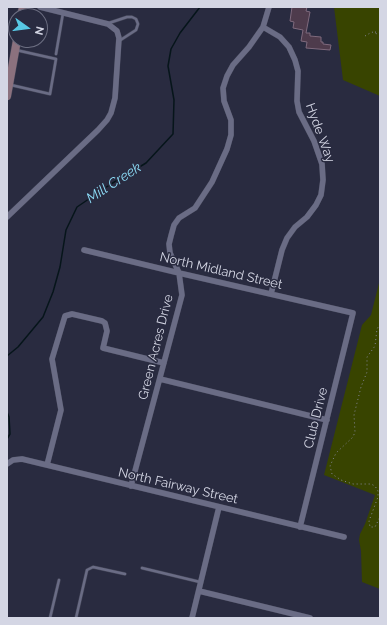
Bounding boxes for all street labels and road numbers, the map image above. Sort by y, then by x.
street label: Hyde Way [302,101,338,165]
street label: North Midland Street [158,249,284,293]
street label: Green Acres Drive [135,293,177,401]
street label: Club Drive [301,386,331,450]
street label: North Fairway Street [117,465,239,507]

